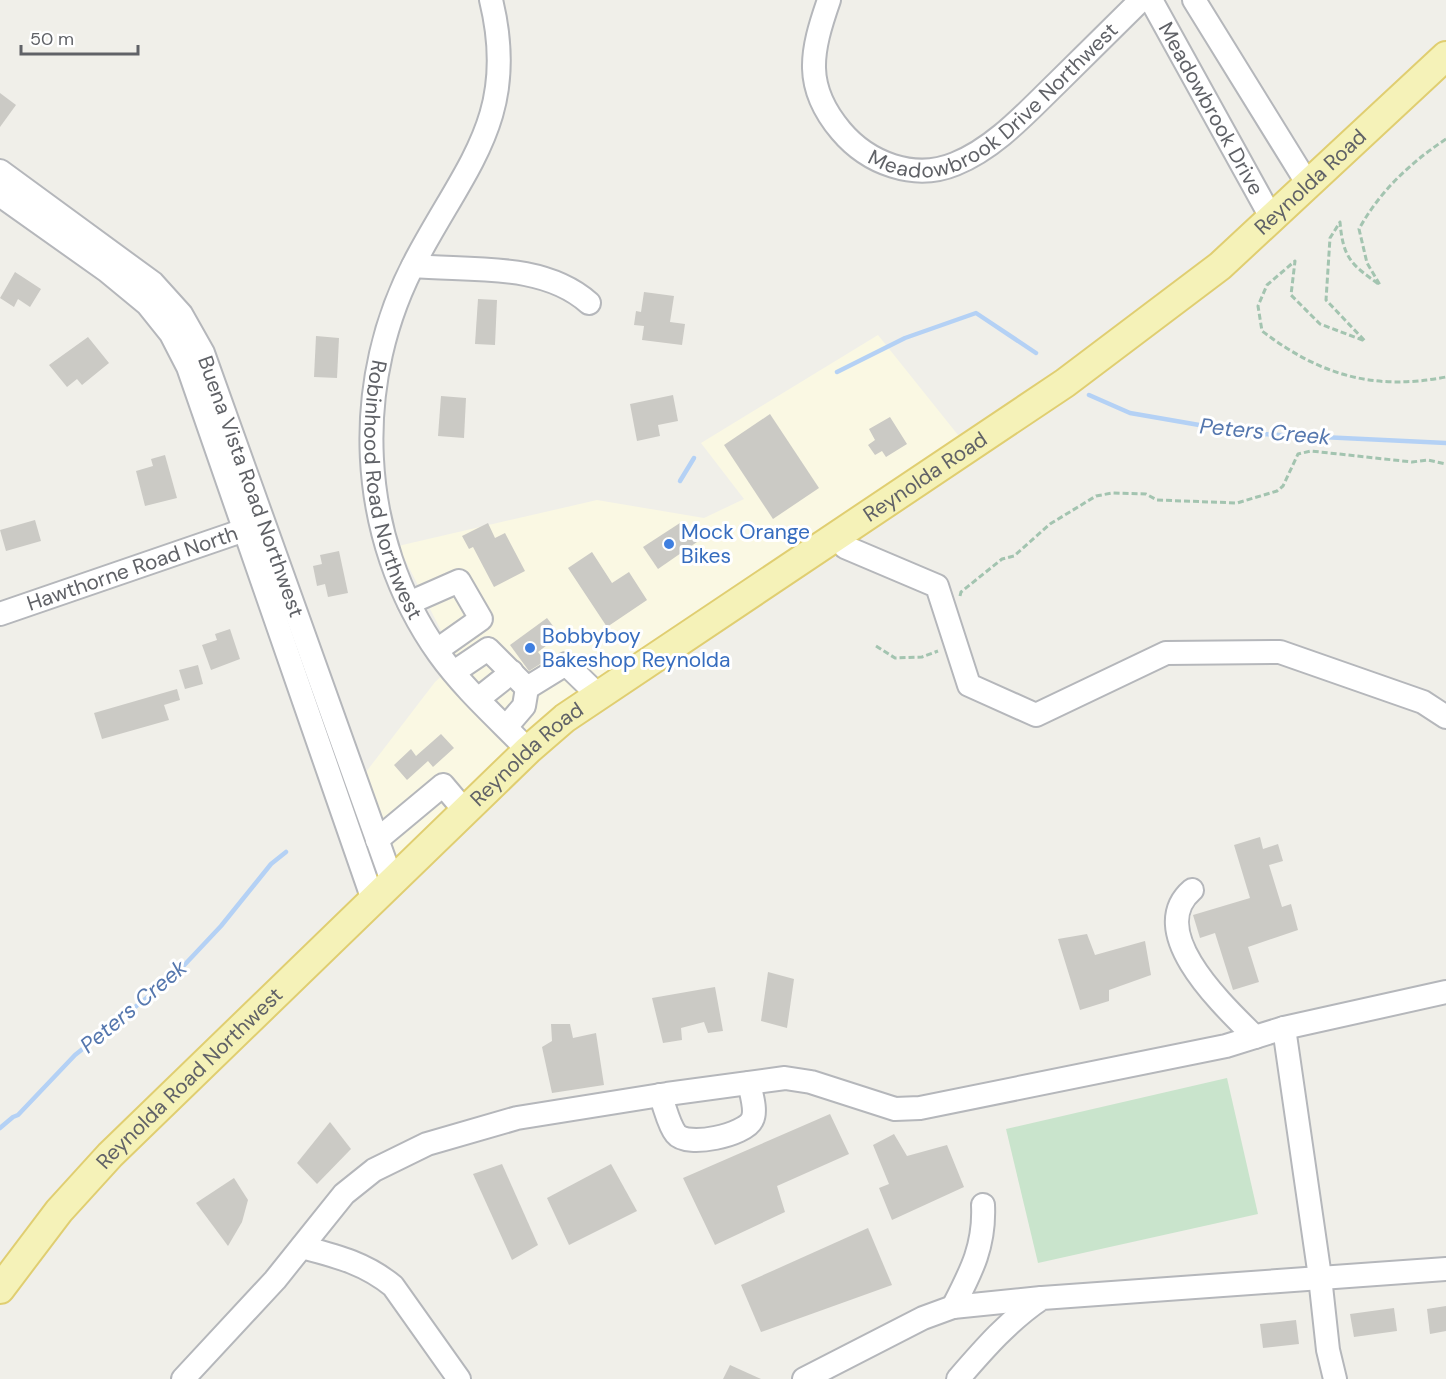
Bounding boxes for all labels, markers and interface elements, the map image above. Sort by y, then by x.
street label: Meadowbrook Drive Northwest [863,17,1124,185]
street label: Meadowbrook Drive [1152,17,1270,200]
scale bar [21,18,138,56]
text: 50 m [30,27,74,51]
street label: Reynolda Road [1248,123,1372,241]
street label: Buena Vista Road Northwest [191,352,310,621]
street label: Robinhood Road Northwest [357,358,429,625]
water label: Peters Creek [1198,411,1332,452]
street label: Reynolda Road [858,425,993,528]
place label: Mock Orange Bikes [681,518,810,570]
street label: Hawthorne Road North [23,519,242,618]
marker: Mock Orange Bikes [662,537,676,551]
place label: Bobbyboy Bakeshop Reynolda [542,622,730,674]
marker: Bobbyboy Bakeshop Reynolda [523,641,537,655]
street label: Reynolda Road [464,696,589,812]
water label: Peters Creek [74,953,193,1060]
street label: Reynolda Road Northwest [90,981,289,1175]

